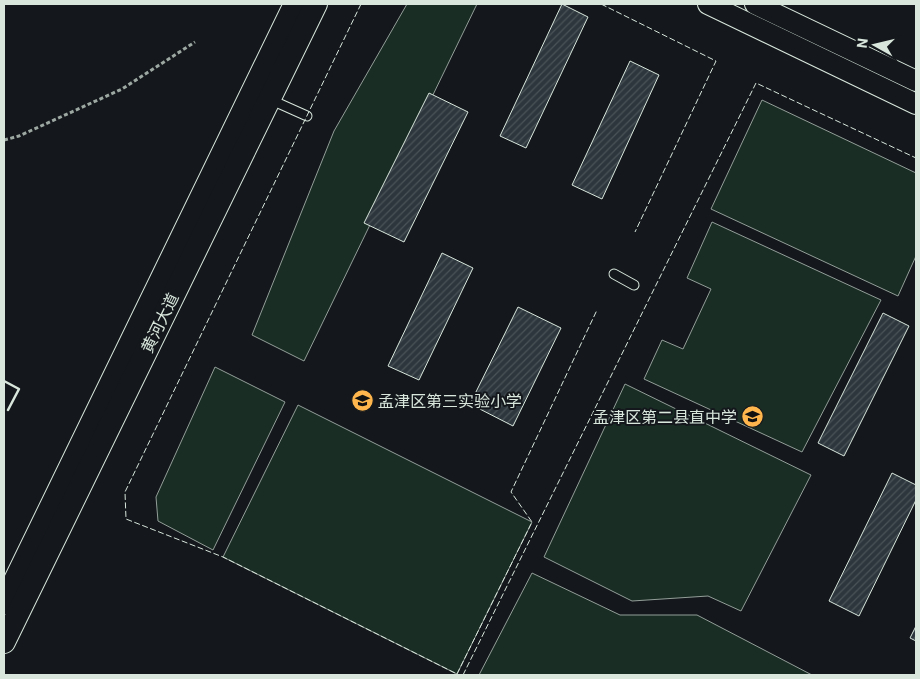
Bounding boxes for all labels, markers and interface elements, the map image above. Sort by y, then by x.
north arrow [850,20,900,70]
text: N [854,37,871,49]
street label: 黄河大道 [137,290,183,356]
school or university icon: 孟津区第三实验小学 [350,389,374,413]
place label: 孟津区第三实验小学 [378,392,522,411]
school or university icon: 孟津区第二县直中学 [741,405,765,429]
place label: 孟津区第二县直中学 [593,408,737,427]

